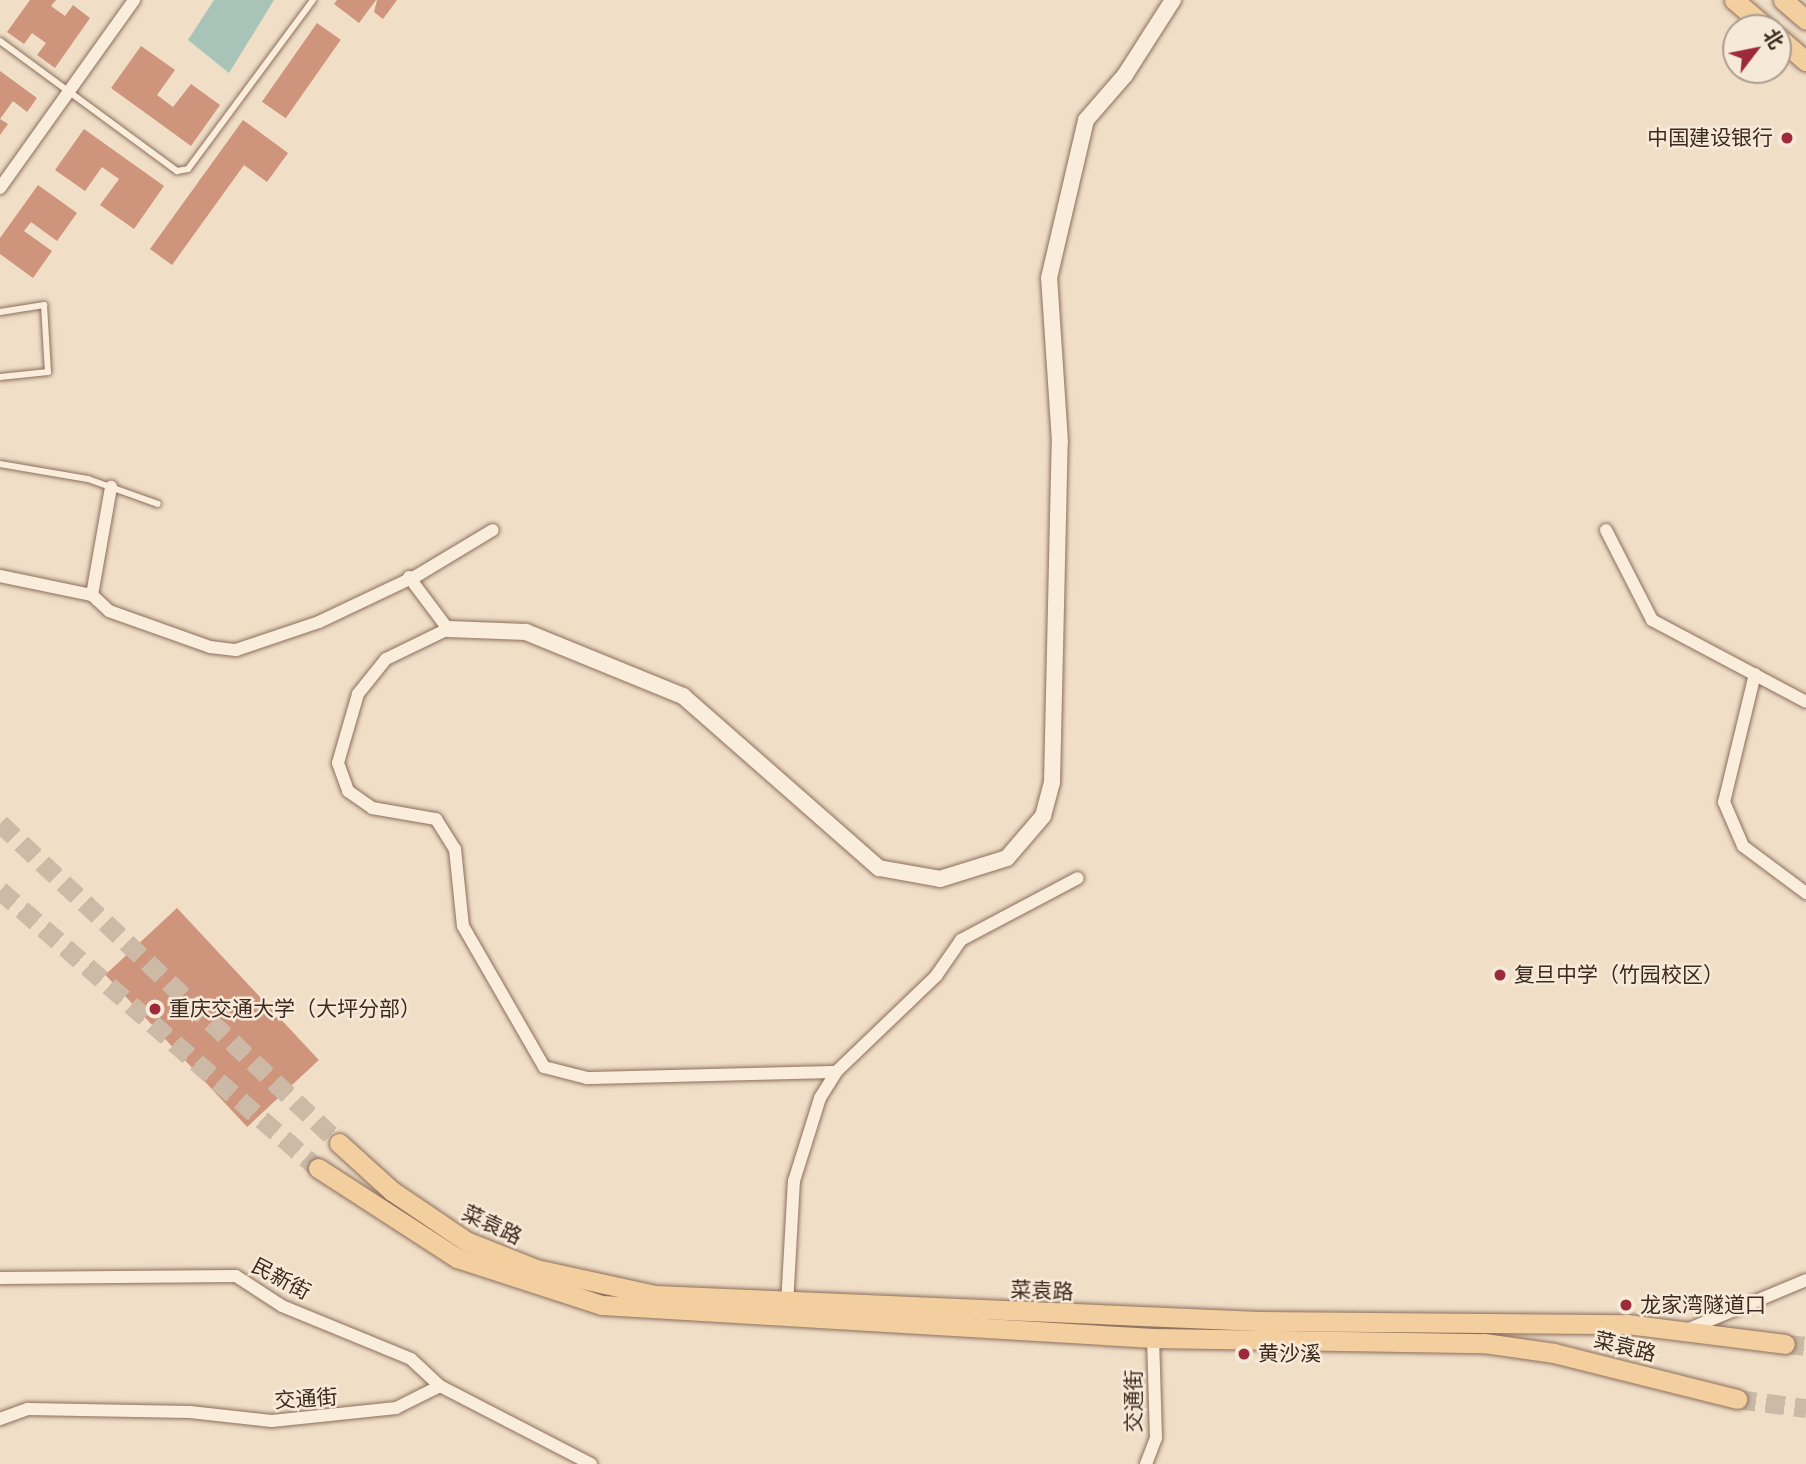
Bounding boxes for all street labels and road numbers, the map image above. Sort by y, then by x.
street label: 菜袁路 [458,1200,526,1250]
street label: 民新街 [247,1253,315,1305]
street label: 菜袁路 [1010,1277,1074,1305]
street label: 菜袁路 [1591,1327,1659,1367]
street label: 交通街 [1121,1370,1147,1432]
street label: 交通街 [274,1384,338,1414]

